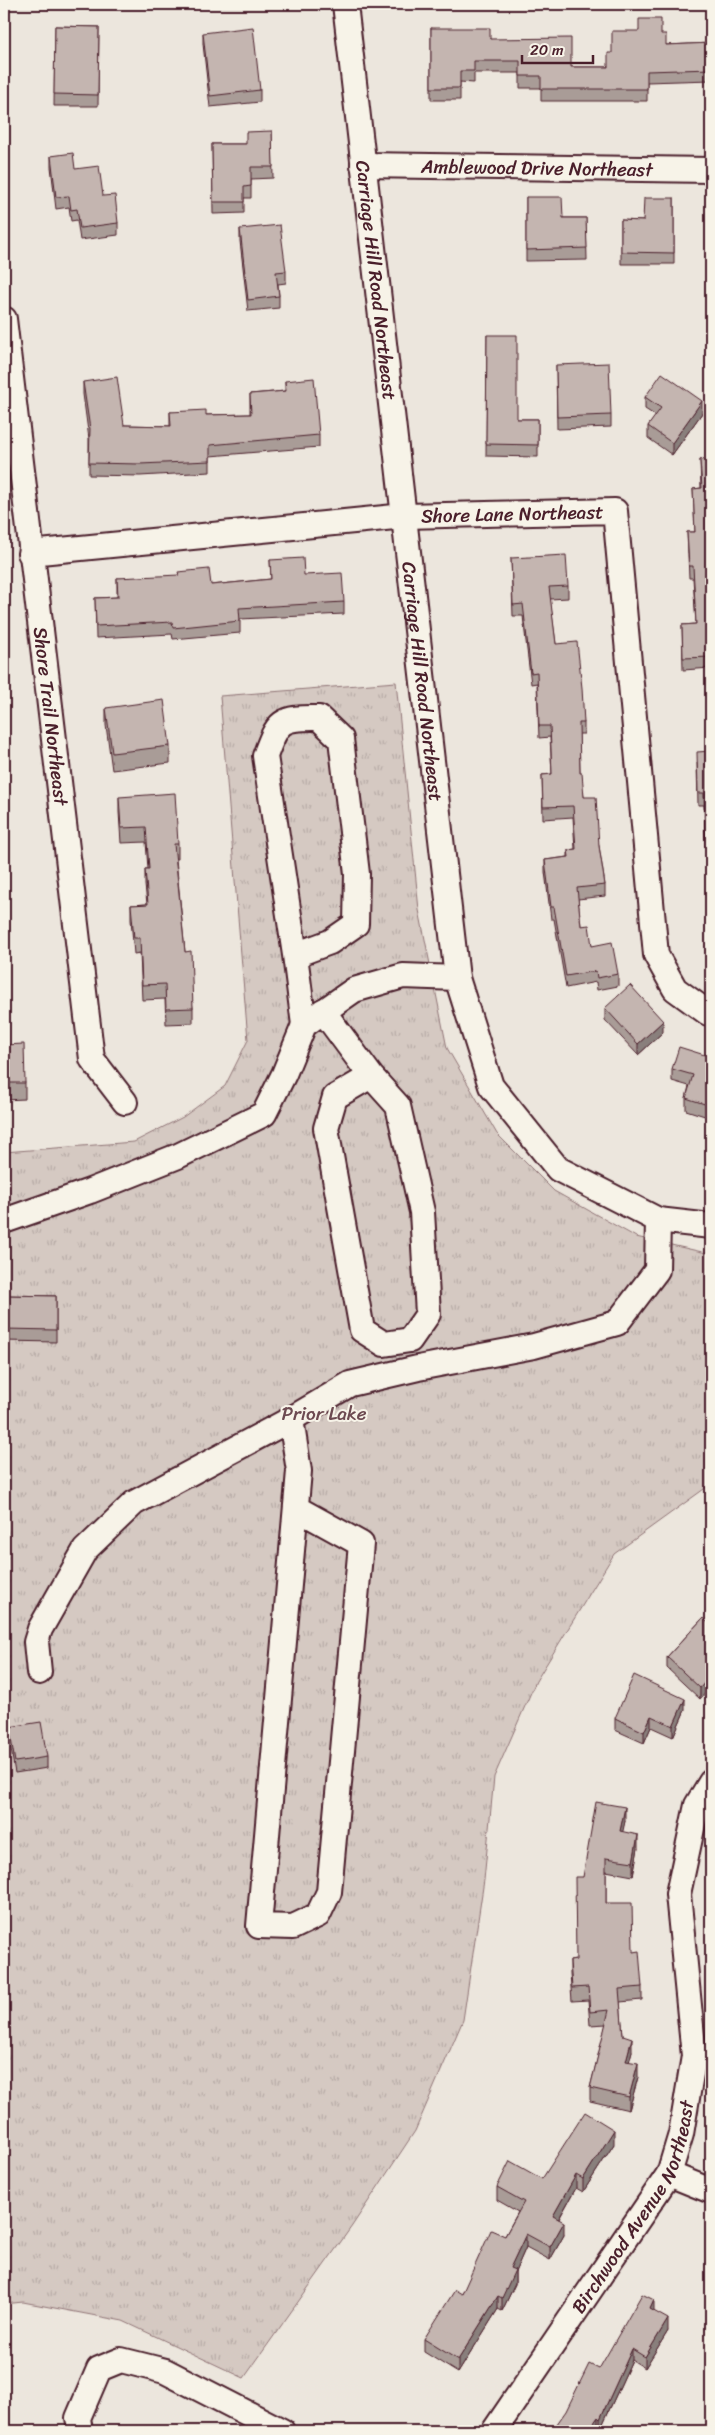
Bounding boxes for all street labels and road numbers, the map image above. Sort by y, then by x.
street label: Amblewood Drive Northeast [420,150,654,186]
street label: Carriage Hill Road Northeast [346,159,406,402]
street label: Shore Lane Northeast [421,495,604,533]
street label: Carriage Hill Road Northeast [392,560,453,803]
street label: Shore Trail Northeast [24,625,78,809]
street label: Birchwood Avenue Northeast [563,2097,704,2320]

